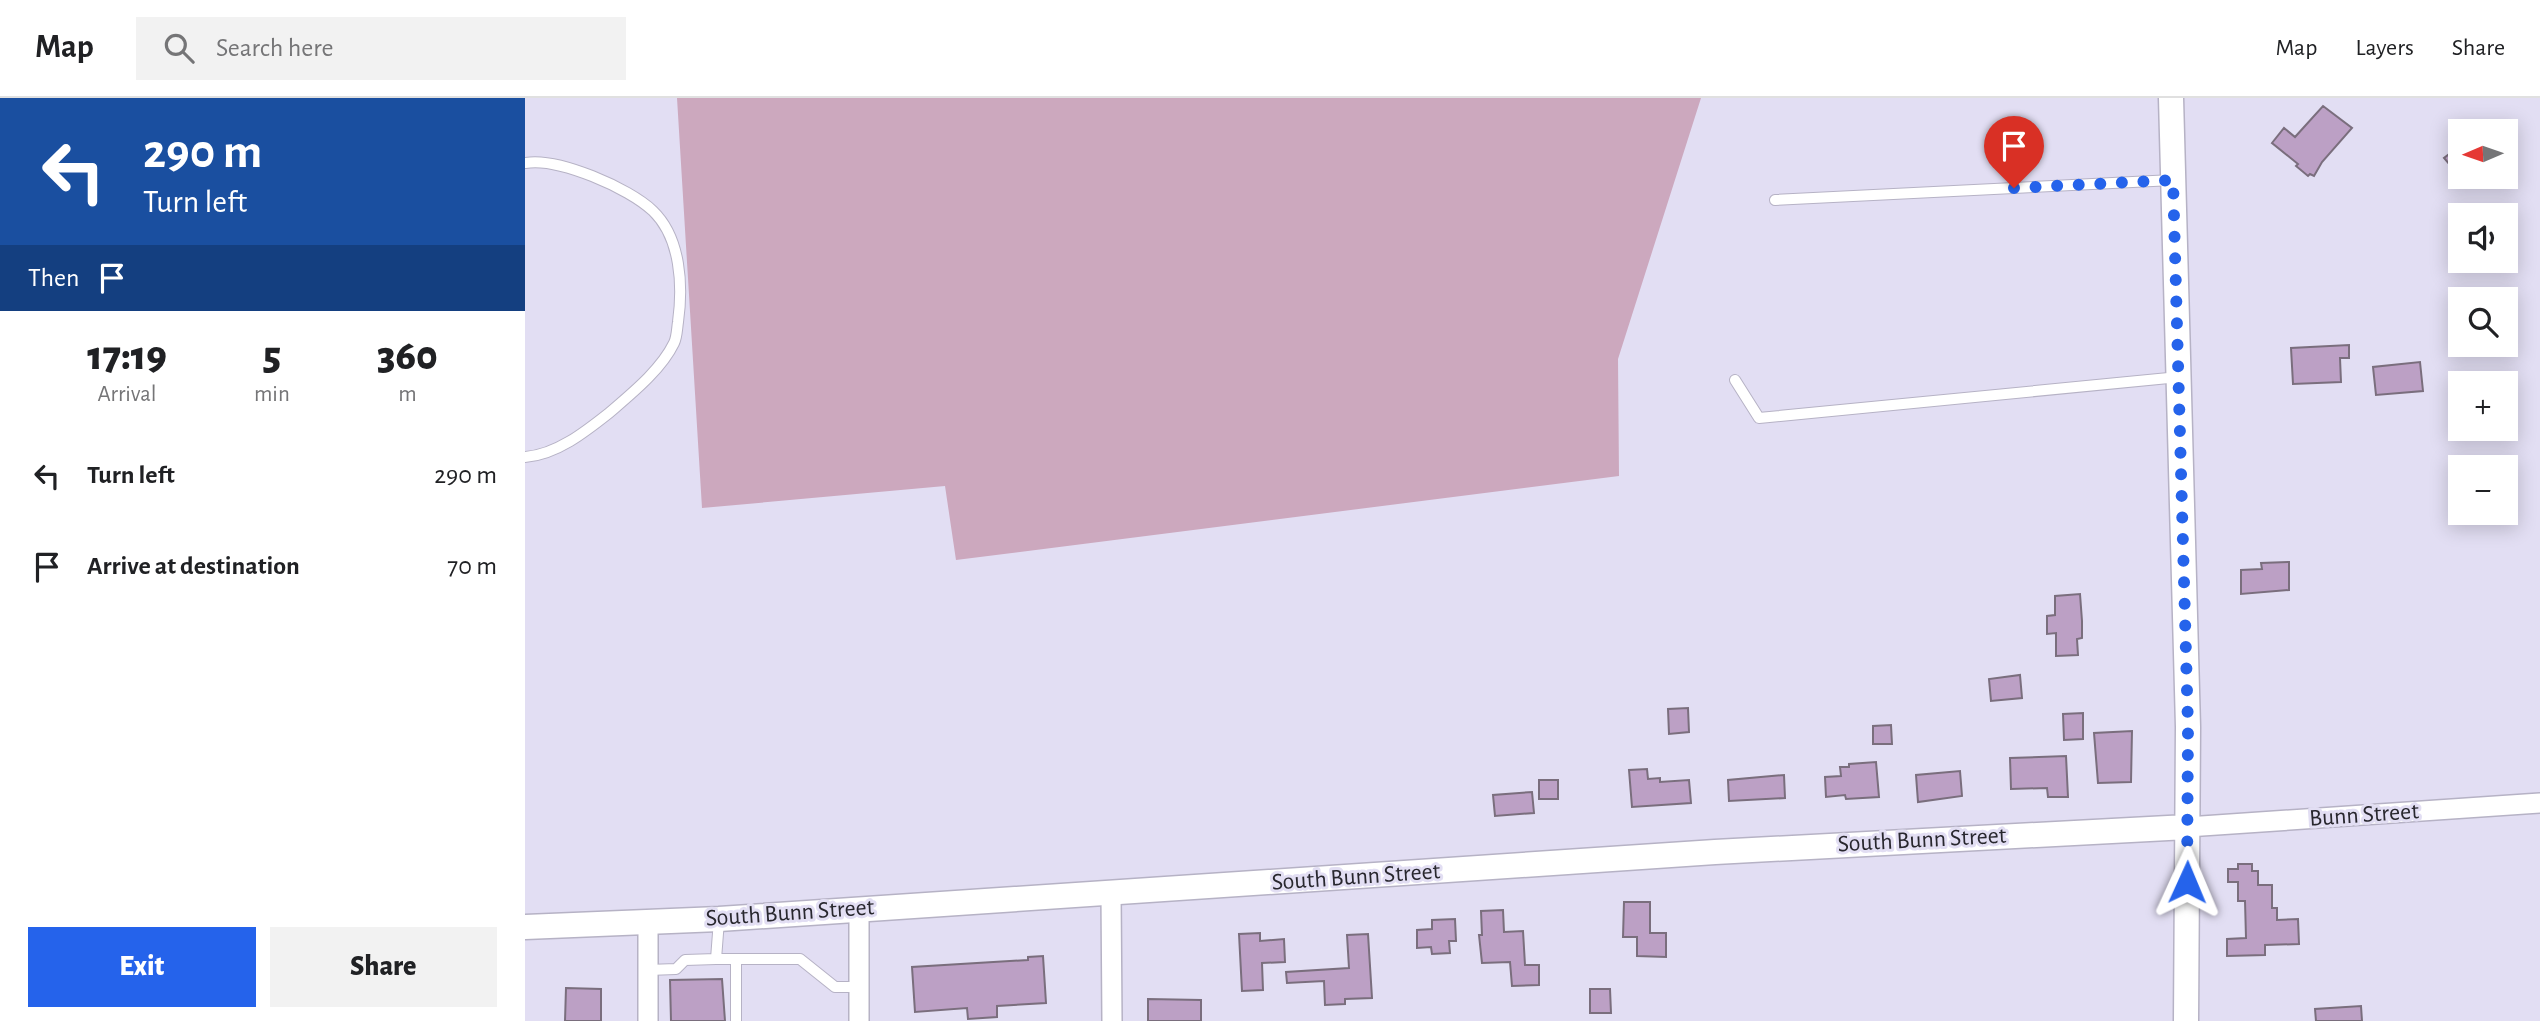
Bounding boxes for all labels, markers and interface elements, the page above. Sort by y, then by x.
search box [136,17,626,80]
icon: search [160,29,198,67]
text: Map [35,31,94,64]
text: Search here [216,35,334,61]
text: Map [2275,36,2317,60]
text: Layers [2355,36,2414,60]
text: Share [2452,36,2505,60]
pin [1984,116,2044,188]
north arrow [2448,119,2518,189]
map controls [2448,119,2518,525]
icon: left [28,126,119,217]
icon: arrive [1995,127,2033,165]
text: 290 m [143,128,262,177]
text: Turn left [143,186,247,218]
button: sound [2448,203,2518,273]
icon: arrive [93,259,131,297]
text: Then [28,265,79,291]
button: search [2448,287,2518,357]
text: 17:19 [87,335,167,377]
text: 5 [263,335,281,377]
text: 360 [377,335,438,377]
button: + [2448,371,2518,441]
text: Arrival [97,383,157,406]
text: min [254,383,290,406]
text: m [398,383,417,406]
button: − [2448,455,2518,525]
icon: left [28,457,66,495]
text: Turn left [87,462,175,488]
text: 290 m [434,462,497,488]
icon: arrive [28,548,66,586]
text: Arrive at destination [87,553,300,579]
text: 70 m [447,553,497,579]
street label: Bunn Street [2308,799,2420,831]
street label: South Bunn Street [1837,824,2007,856]
position arrow [2150,845,2224,919]
street label: South Bunn Street [1271,859,1441,895]
street label: South Bunn Street [705,895,875,931]
button: Exit [28,927,256,1007]
button: Share [270,927,497,1007]

